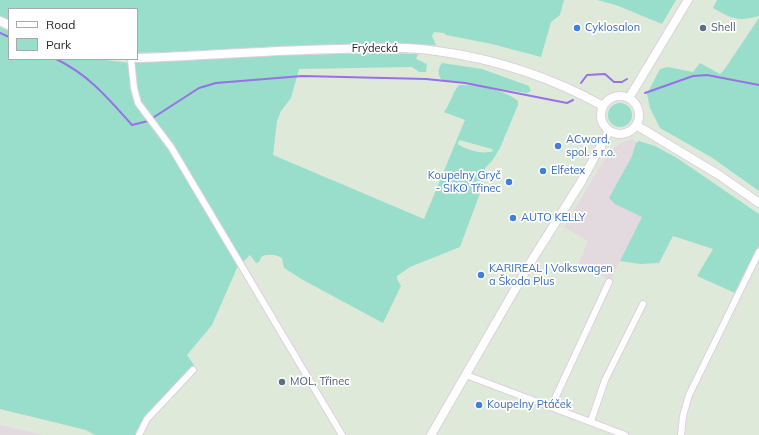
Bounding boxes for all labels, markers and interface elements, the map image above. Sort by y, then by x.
legend [8,8,138,60]
text: Road [46,17,75,32]
place label: Cyklosalon [585,21,640,35]
place label: Shell [711,21,736,35]
marker: Cyklosalon [572,23,582,33]
marker: Shell [698,23,708,33]
text: Park [46,37,71,52]
street label: Frýdecká [352,42,398,56]
place label: ACword, spol. s r.o. [566,133,615,159]
marker: ACword, spol. s r.o. [553,141,563,151]
place label: Elfetex [551,164,585,178]
marker: Elfetex [538,166,548,176]
place label: Koupelny Gryč - SIKO Třinec [428,169,501,195]
marker: Koupelny Gryč - SIKO Třinec [504,177,514,187]
place label: AUTO KELLY [521,211,585,225]
marker: AUTO KELLY [508,213,518,223]
place label: KARIREAL | Volkswagen a Škoda Plus [489,262,613,288]
marker: KARIREAL | Volkswagen a Škoda Plus [476,270,486,280]
place label: MOL, Třinec [290,375,350,389]
marker: MOL, Třinec [277,377,287,387]
place label: Koupelny Ptáček [487,398,572,412]
marker: Koupelny Ptáček [474,400,484,410]

